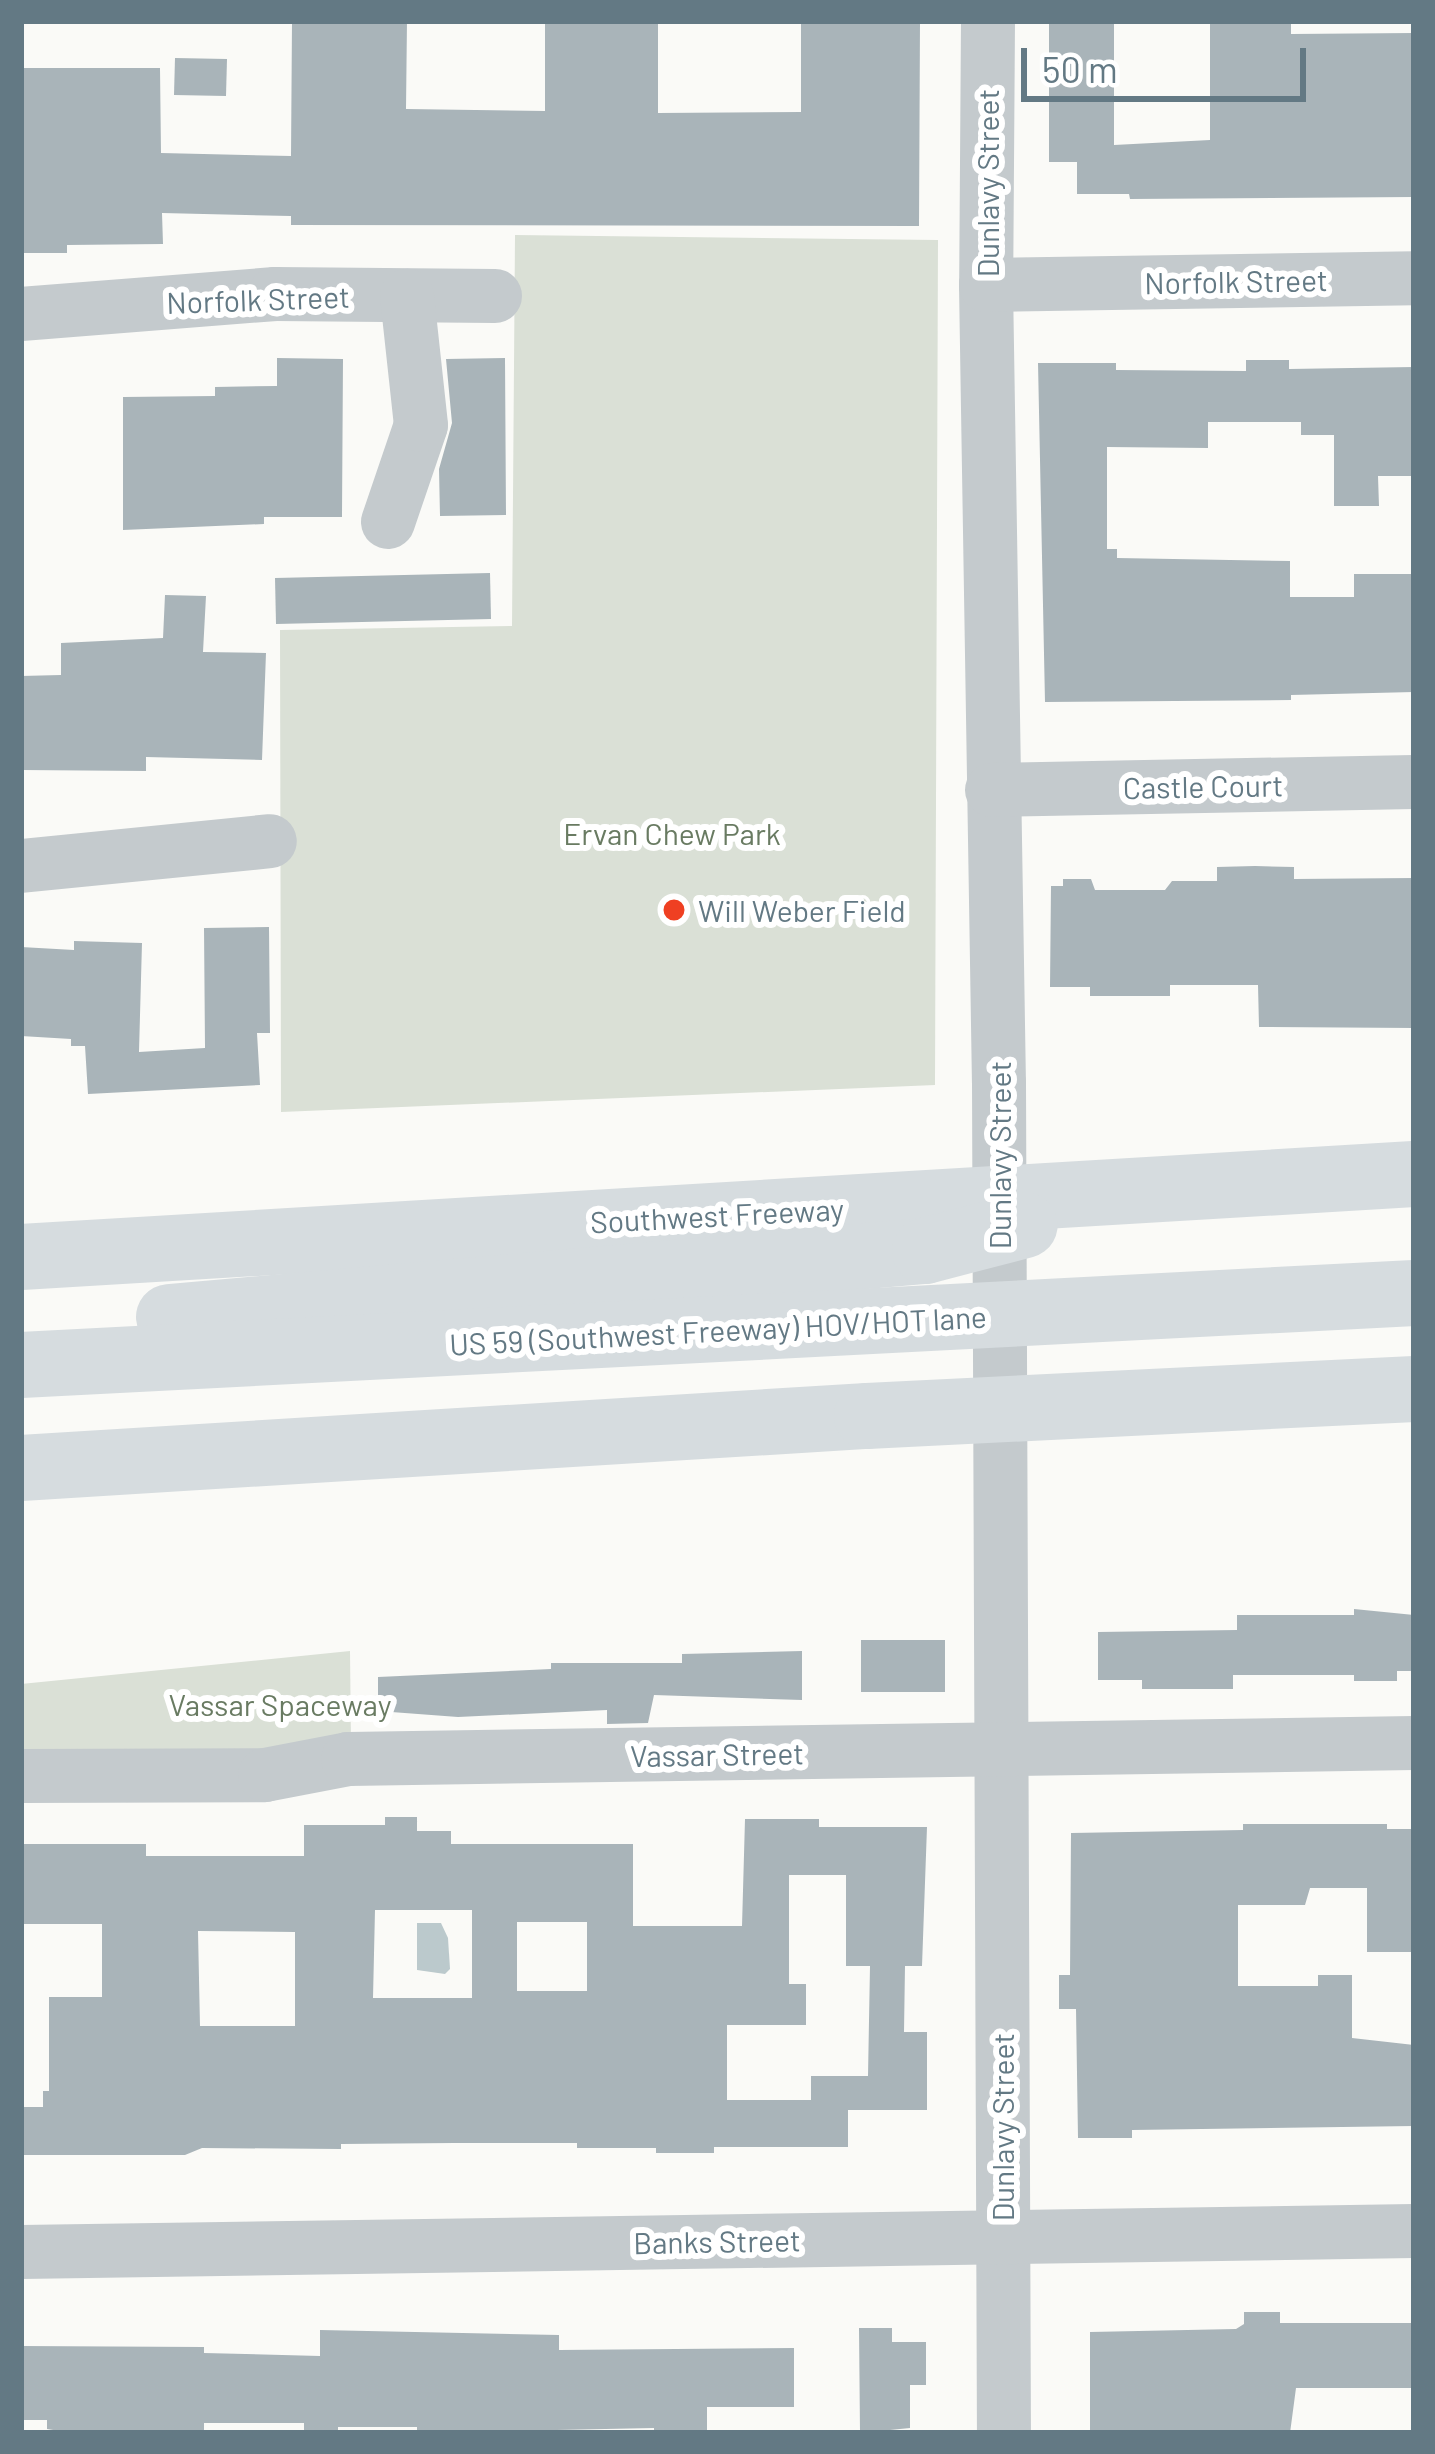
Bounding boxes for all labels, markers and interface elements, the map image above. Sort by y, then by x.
scale bar [1027,24,1312,98]
text: 50 m [1042,47,1118,90]
street label: Dunlavy Street [969,89,1005,277]
street label: Norfolk Street [1144,261,1328,301]
street label: Norfolk Street [166,278,350,320]
street label: Castle Court [1122,767,1284,805]
park label: Ervan Chew Park [563,815,781,851]
place label: Will Weber Field [698,892,906,928]
marker: Will Weber Field [661,897,687,923]
street label: Dunlavy Street [981,1061,1017,1249]
street label: Southwest Freeway [589,1190,845,1240]
street label: US 59 (Southwest Freeway) HOV/HOT lane [448,1298,988,1362]
park label: Vassar Spaceway [168,1686,392,1722]
street label: Vassar Street [630,1734,804,1774]
street label: Dunlavy Street [984,2033,1020,2221]
street label: Banks Street [633,2222,801,2260]

